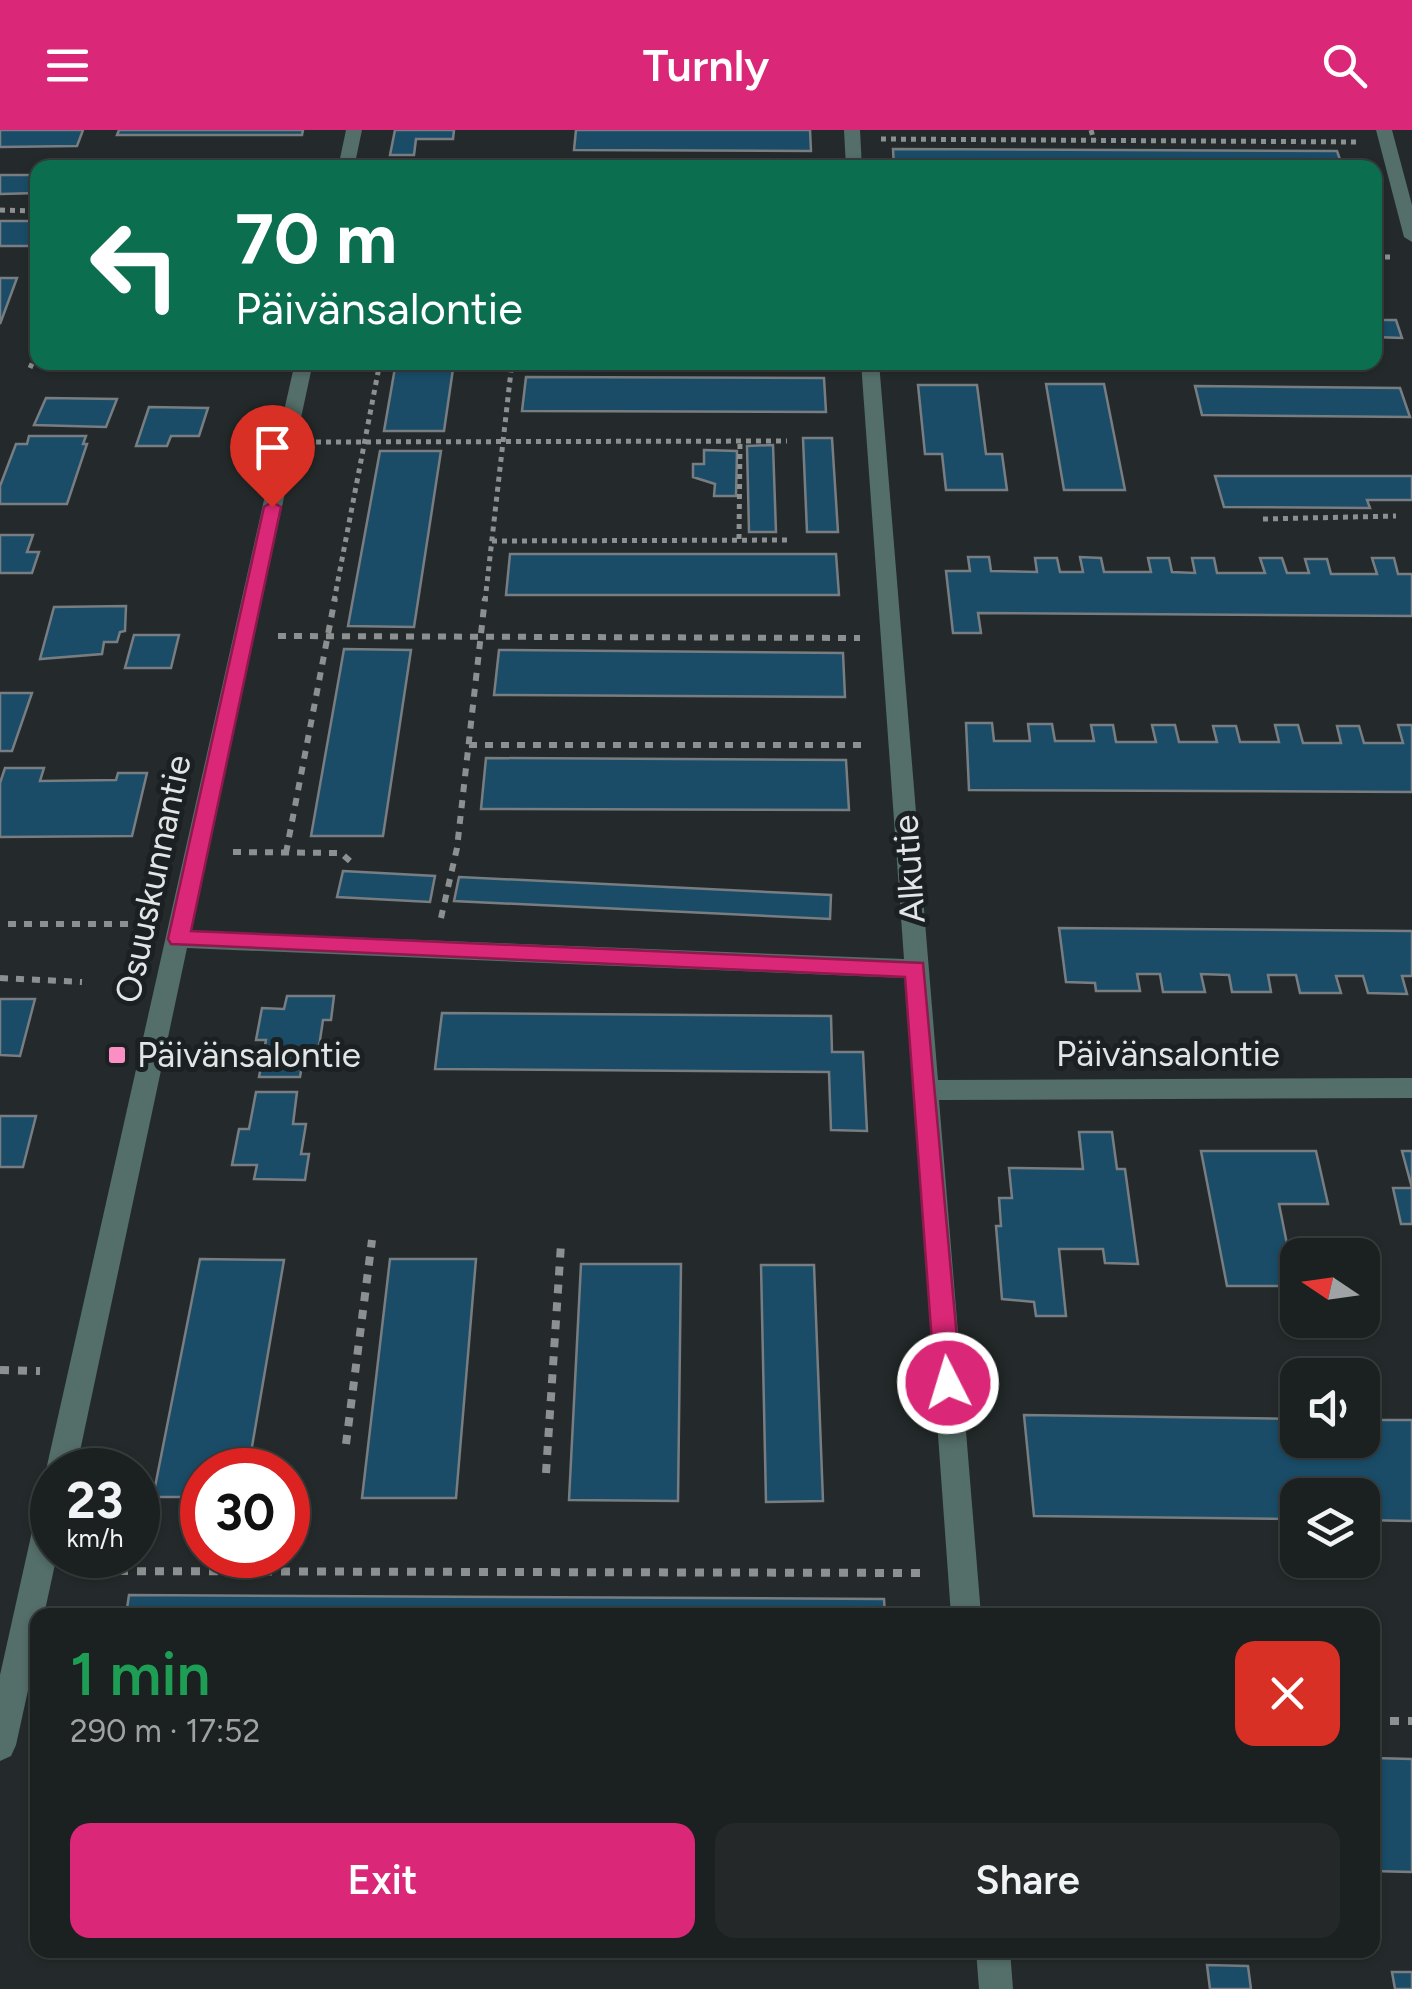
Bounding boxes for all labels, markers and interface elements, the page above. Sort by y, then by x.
icon: menu [40,38,95,93]
text: Turnly [643,38,769,92]
icon: search [1317,38,1372,93]
text: 70 m [235,196,397,281]
icon: left [70,200,200,330]
text: Päivänsalontie [235,281,523,335]
pin [230,405,315,508]
icon: arrive [245,420,300,475]
street label: Osuuskunnantie [106,751,200,1007]
street label: Alkutie [884,813,934,925]
street label: Päivänsalontie [1056,1033,1280,1075]
place label: Päivänsalontie [137,1034,361,1076]
marker: Päivänsalontie [106,1044,128,1066]
north arrow [1280,1238,1380,1338]
map controls [1280,1238,1380,1578]
position arrow [896,1331,1000,1435]
button: sound [1280,1358,1380,1458]
speed limit sign: 30 [180,1448,310,1578]
text: 23 [67,1470,123,1531]
button: layers [1280,1478,1380,1578]
text: km/h [66,1523,124,1553]
text: 1 min [70,1638,210,1710]
button: close [1235,1641,1340,1746]
text: 290 m · 17:52 [70,1712,260,1750]
button: Exit [70,1823,695,1938]
button: Share [715,1823,1340,1938]

